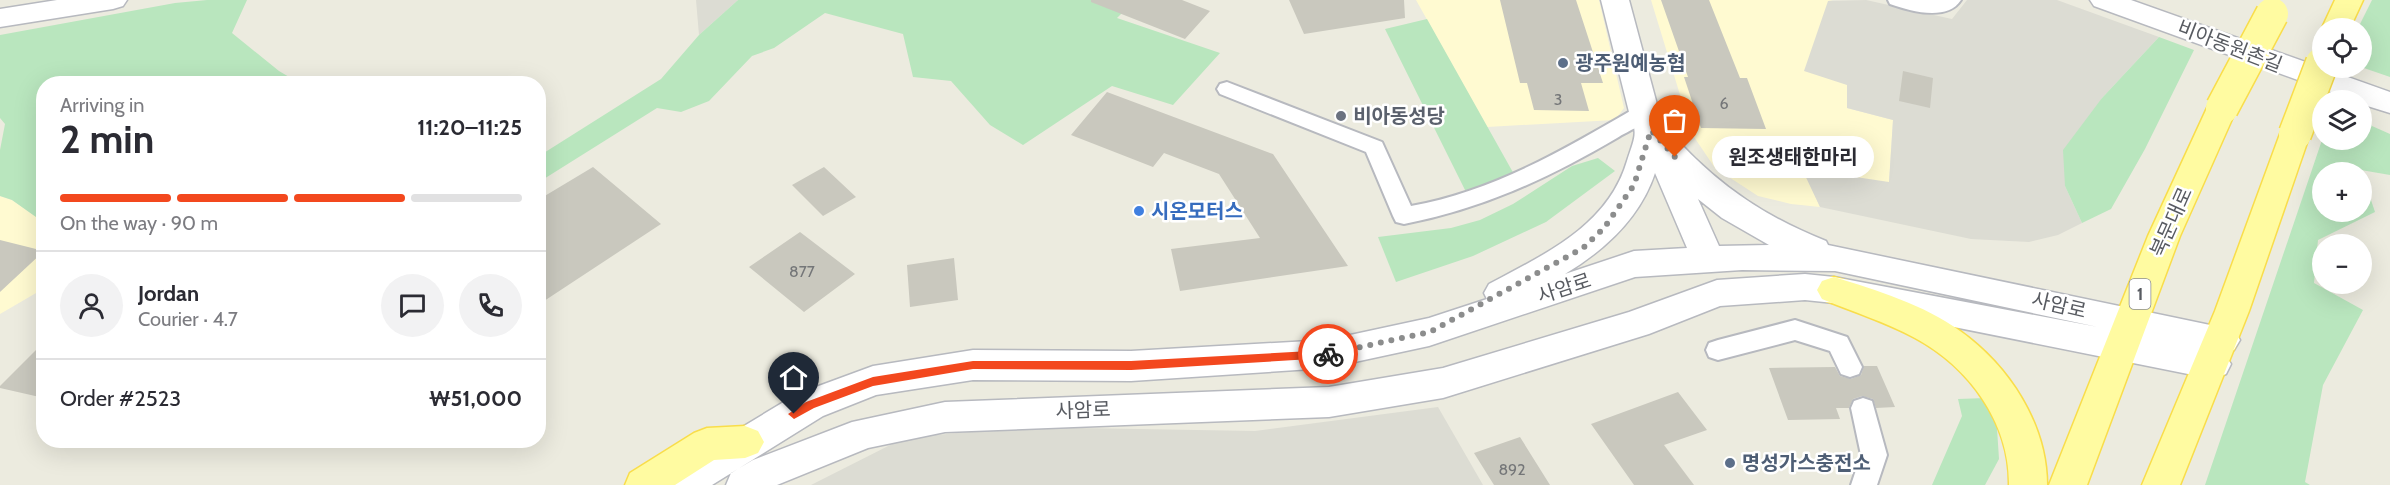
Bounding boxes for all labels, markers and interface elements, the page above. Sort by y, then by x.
street label: 비아동원촌길 [2174,15,2286,77]
map controls [2312,18,2372,294]
button: locate [2312,18,2372,78]
place label: 광주원예농협 [1575,51,1685,75]
marker: 광주원예농협 [1556,56,1570,70]
house number: 3 [1554,90,1562,109]
button: layers [2312,90,2372,150]
text: Arriving in [60,93,144,117]
house number: 6 [1719,94,1729,113]
pin [1649,95,1700,157]
place label: 비아동성당 [1353,104,1445,128]
icon: bag [1658,104,1691,137]
marker: 비아동성당 [1334,109,1348,123]
text: 11:20–11:25 [417,114,522,141]
text: 2 min [60,115,154,163]
callout: 원조생태한마리 [1711,136,1873,178]
text: 원조생태한마리 [1729,145,1857,169]
button: + [2312,162,2372,222]
street label: 북문대로 [2145,183,2197,261]
place label: 시온모터스 [1151,199,1243,223]
marker: 시온모터스 [1132,204,1146,218]
text: On the way · 90 m [60,211,218,235]
button: − [2312,234,2372,294]
house number: 877 [789,262,815,281]
street label: 사암로 [1534,268,1594,308]
button: person [60,274,123,337]
button: chat [381,274,444,337]
button: phone [459,274,522,337]
road number: 1 [2130,279,2150,309]
text: Jordan [138,280,199,307]
street label: 사암로 [2029,287,2089,323]
text: Courier · 4.7 [138,307,238,331]
courier [1298,324,1358,384]
icon: bike [1312,338,1345,371]
pin [768,352,819,414]
icon: home [777,361,810,394]
text: Order #2523 [60,385,181,412]
text: ₩51,000 [429,385,522,412]
street label: 사암로 [1055,397,1111,423]
place label: 명성가스충전소 [1742,451,1871,475]
marker: 명성가스충전소 [1723,456,1737,470]
house number: 892 [1498,460,1526,479]

